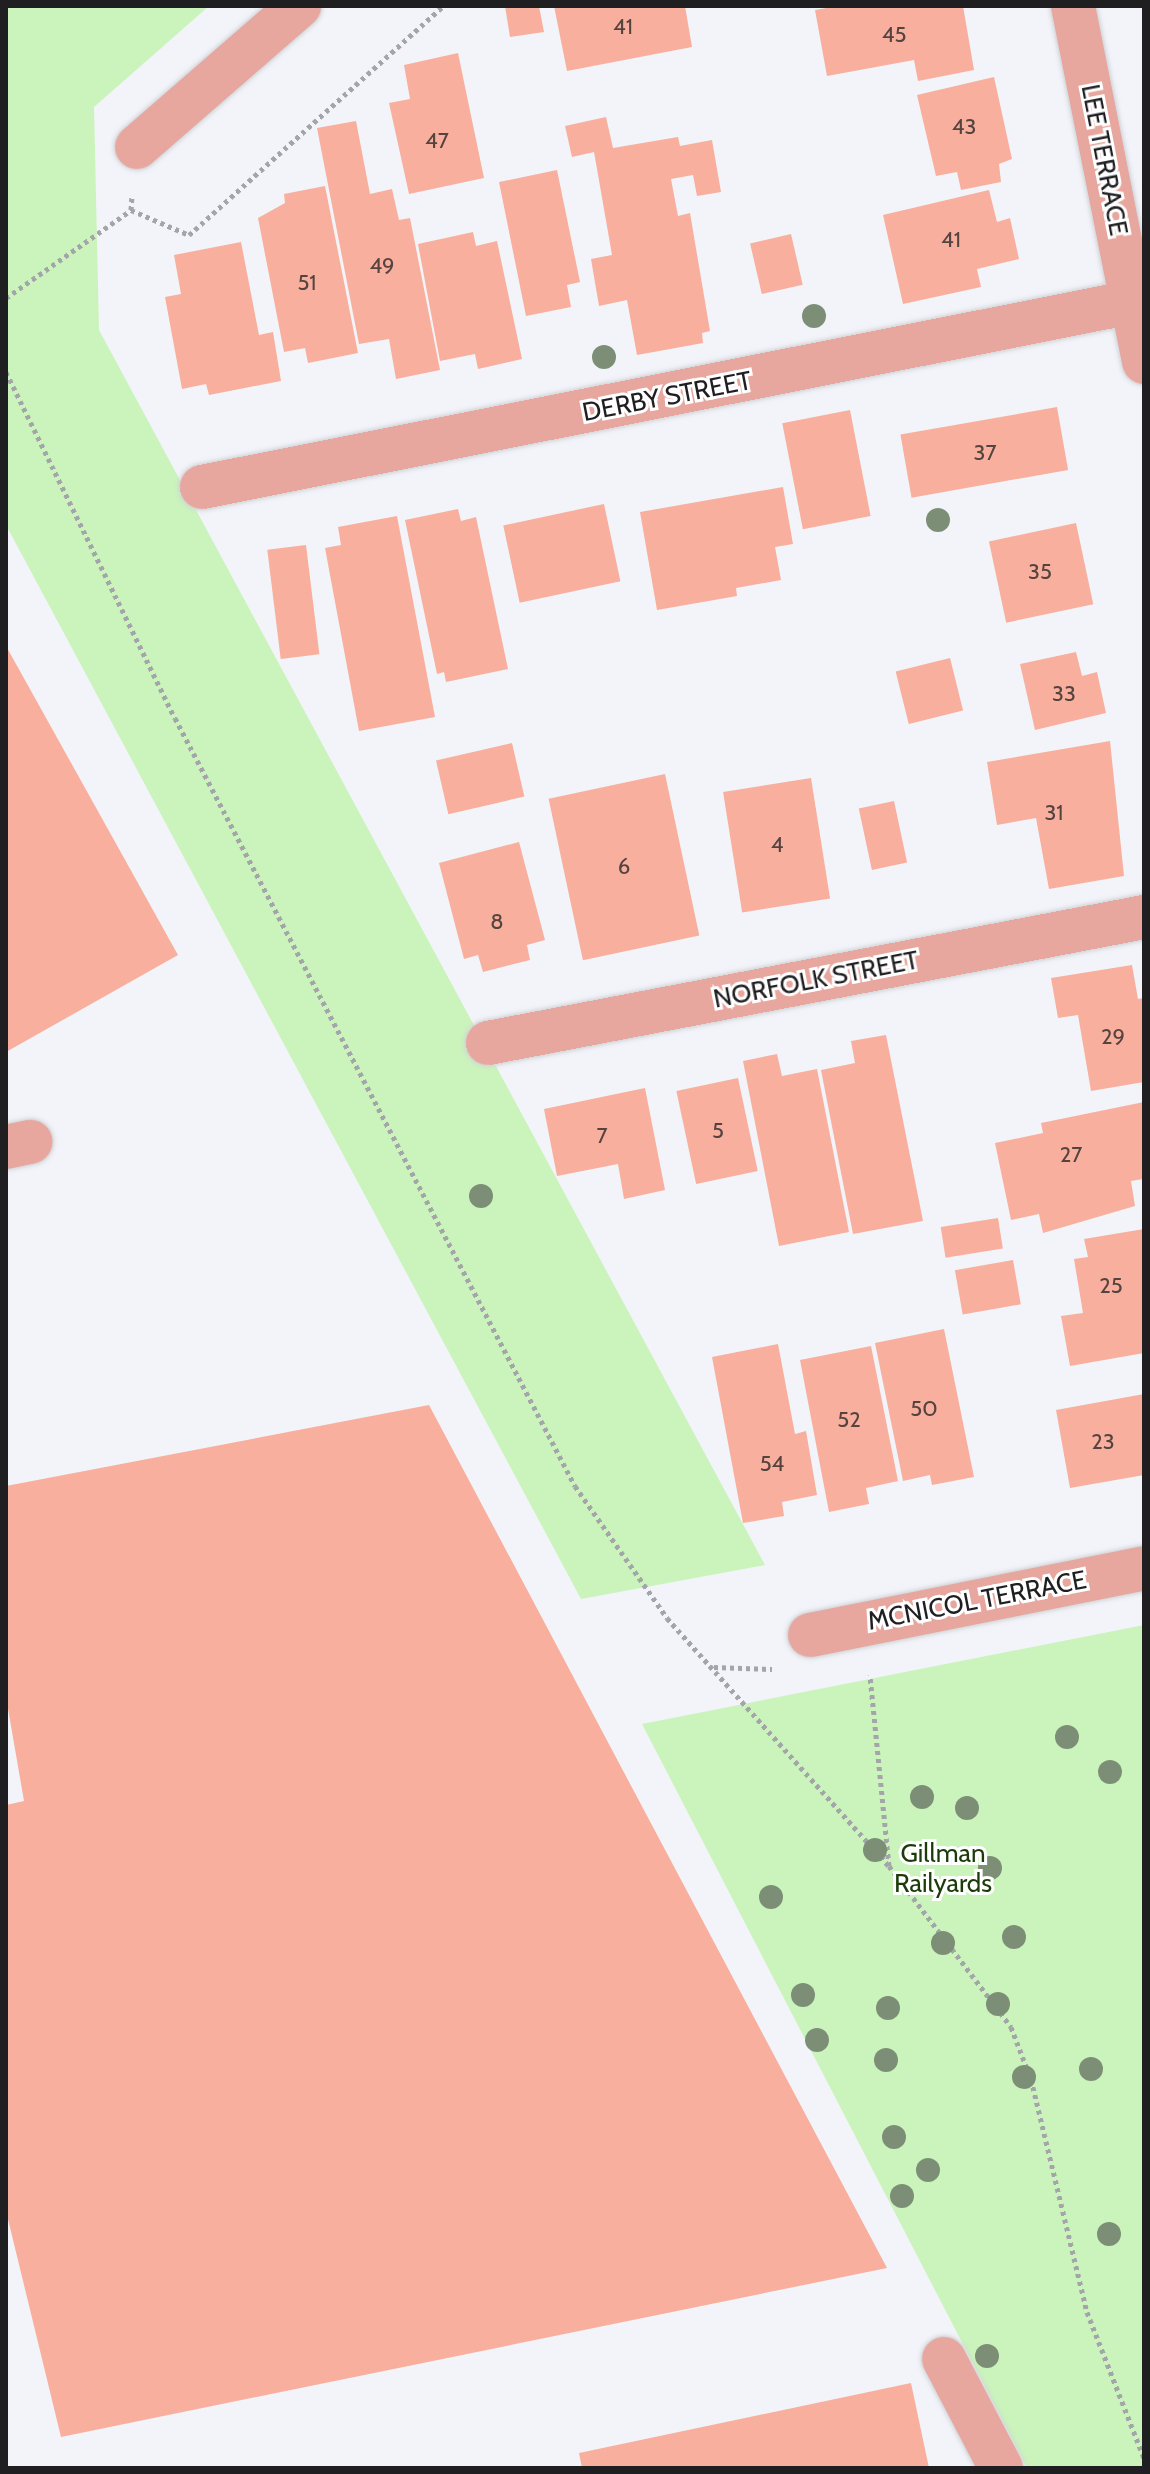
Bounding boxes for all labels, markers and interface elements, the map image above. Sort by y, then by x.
house number: 41 [613,14,633,40]
house number: 45 [882,22,906,48]
street label: LEE TERRACE [1074,82,1134,238]
house number: 43 [952,114,976,140]
house number: 47 [425,128,449,154]
house number: 41 [941,227,961,253]
house number: 49 [369,253,395,279]
house number: 51 [297,270,317,296]
street label: DERBY STREET [580,365,754,429]
house number: 37 [974,440,996,466]
house number: 35 [1028,559,1052,585]
house number: 33 [1052,681,1076,707]
house number: 31 [1044,800,1064,826]
house number: 4 [771,832,783,858]
house number: 6 [618,854,630,880]
house number: 8 [490,909,504,935]
street label: NORFOLK STREET [711,945,921,1015]
house number: 29 [1101,1024,1125,1050]
house number: 5 [712,1118,724,1144]
house number: 7 [596,1123,608,1149]
house number: 27 [1060,1142,1082,1168]
house number: 25 [1099,1273,1123,1299]
house number: 50 [910,1396,938,1422]
house number: 52 [837,1407,861,1433]
house number: 23 [1091,1429,1115,1455]
house number: 54 [760,1451,784,1477]
street label: MCNICOL TERRACE [865,1564,1089,1638]
park label: Gillman Railyards [894,1838,992,1900]

